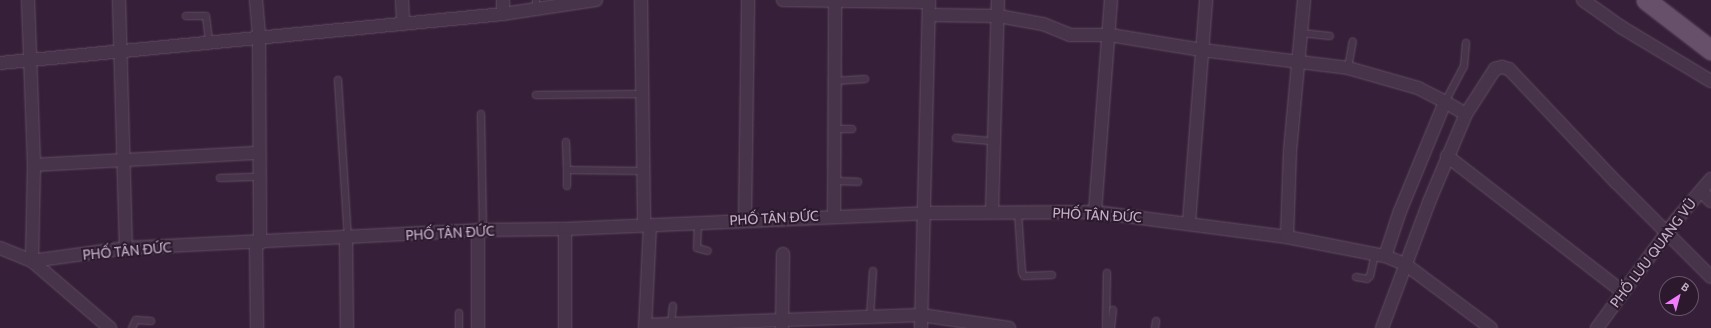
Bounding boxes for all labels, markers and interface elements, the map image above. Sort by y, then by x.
street label: PHỐ LƯU QUANG VŨ [1606,195,1700,311]
street label: PHỐ TÂN ĐỨC [1052,204,1142,226]
street label: PHỐ TÂN ĐỨC [729,207,819,229]
street label: PHỐ TÂN ĐỨC [405,222,495,244]
street label: PHỐ TÂN ĐỨC [82,239,172,263]
north arrow [1659,276,1699,316]
text: B [1679,279,1692,295]

